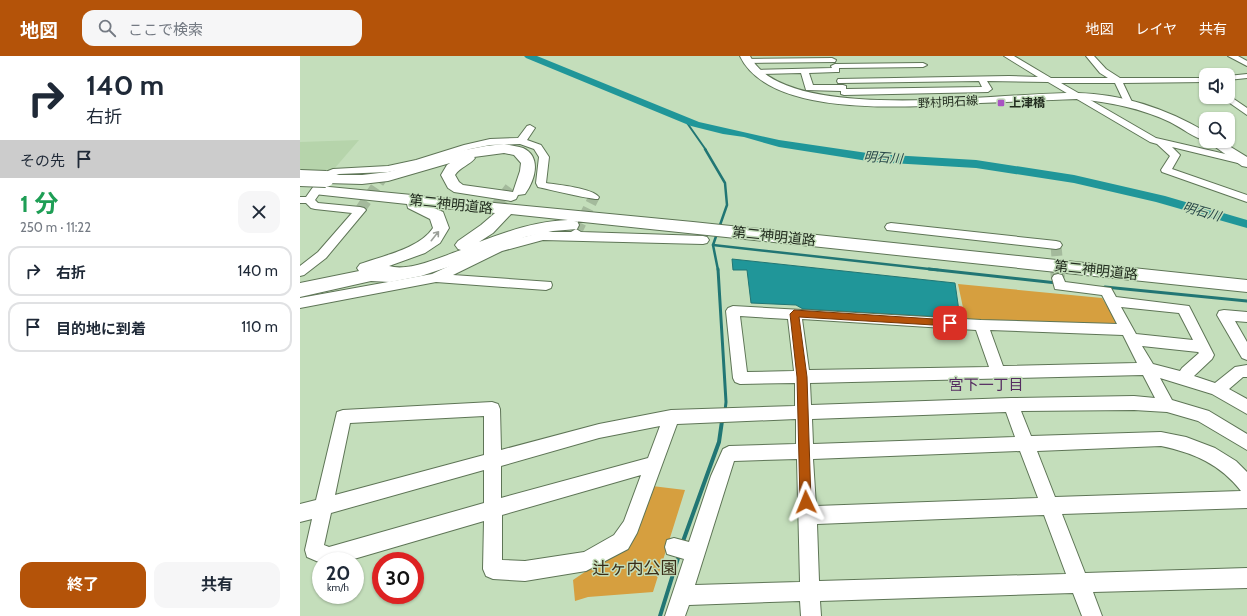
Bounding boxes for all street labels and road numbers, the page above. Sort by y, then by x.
street label: 野村明石線 [918,92,978,111]
street label: 第二神明道路 [408,191,494,217]
street label: 第二神明道路 [731,223,817,249]
street label: 第二神明道路 [1053,257,1139,283]

